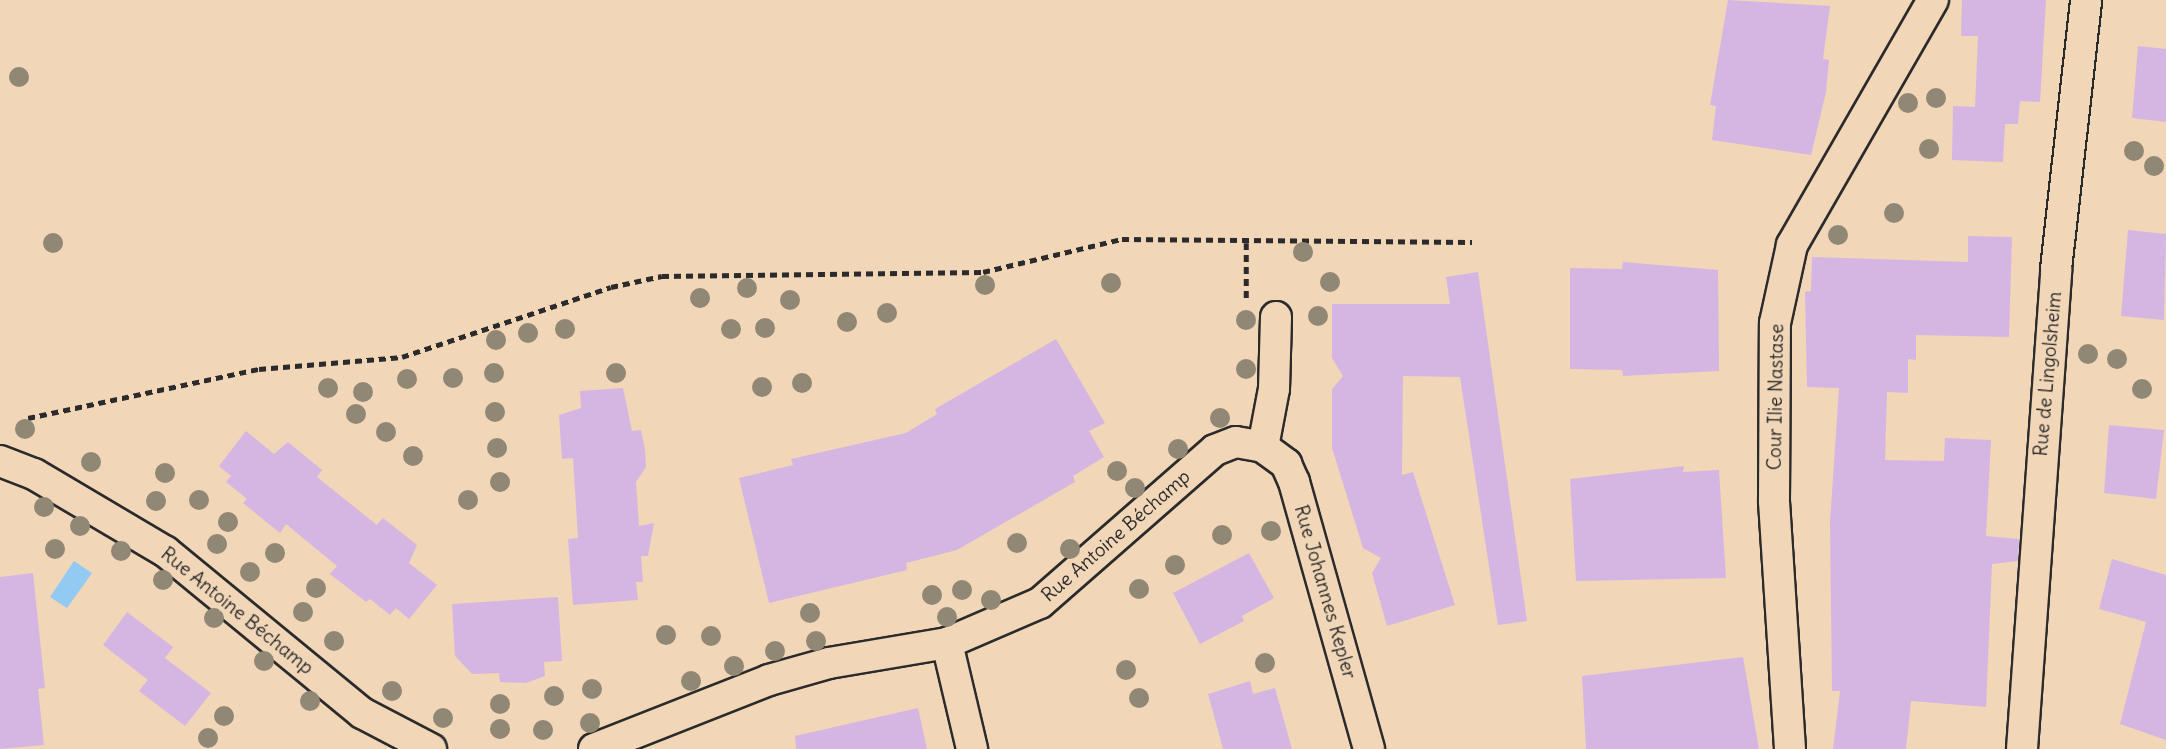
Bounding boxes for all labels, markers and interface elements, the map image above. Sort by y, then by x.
street label: Rue de Lingolsheim [2029,291,2067,457]
street label: Cour Ilie Nastase [1763,324,1789,470]
street label: Rue Antoine Béchamp [1037,465,1195,607]
street label: Rue Johannes Kepler [1289,502,1361,682]
street label: Rue Antoine Béchamp [156,543,318,679]

